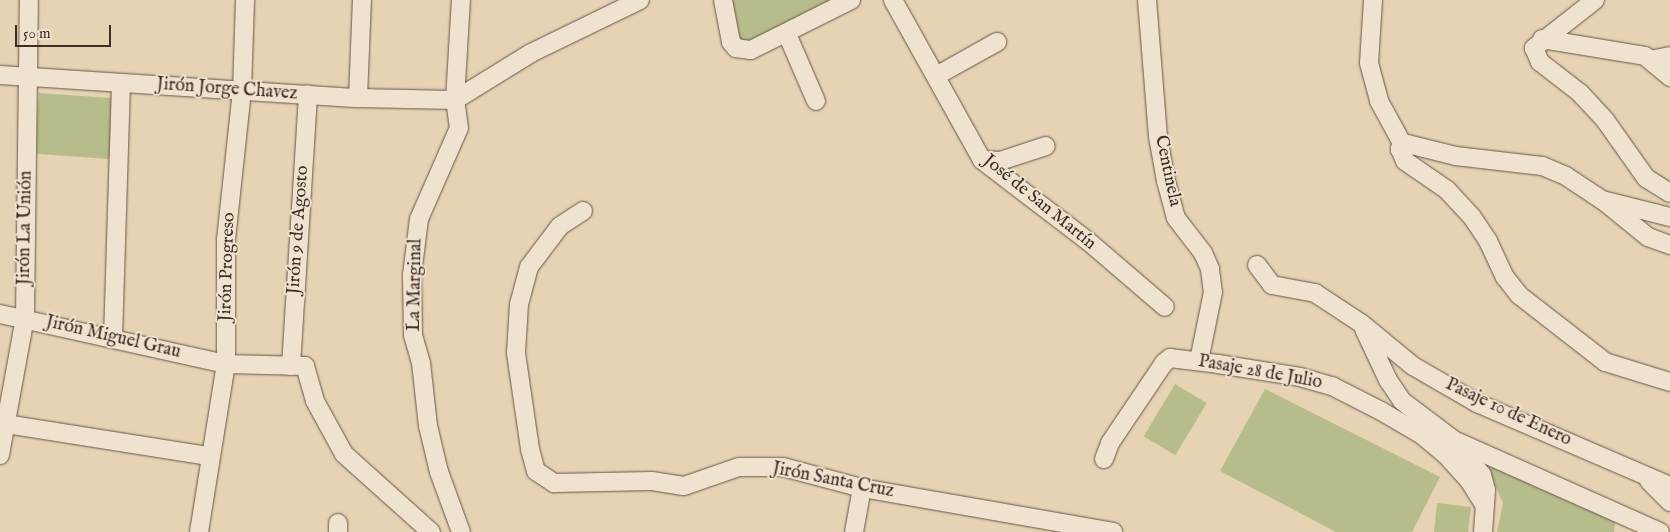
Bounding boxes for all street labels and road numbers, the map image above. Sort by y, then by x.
street label: Jirón Jorge Chavez [156,74,298,106]
street label: Centinela [1149,133,1185,209]
street label: José de San Martín [978,151,1100,255]
street label: Jirón 9 de Agosto [284,165,314,295]
street label: Jirón La Unión [14,171,38,285]
street label: Jirón Progreso [215,212,241,322]
street label: La Marginal [404,238,428,332]
street label: Jirón Miguel Grau [43,312,183,364]
street label: Pasaje 28 de Julio [1196,351,1324,395]
street label: Pasaje 10 de Enero [1442,374,1574,452]
street label: Jirón Santa Cruz [770,459,896,503]

